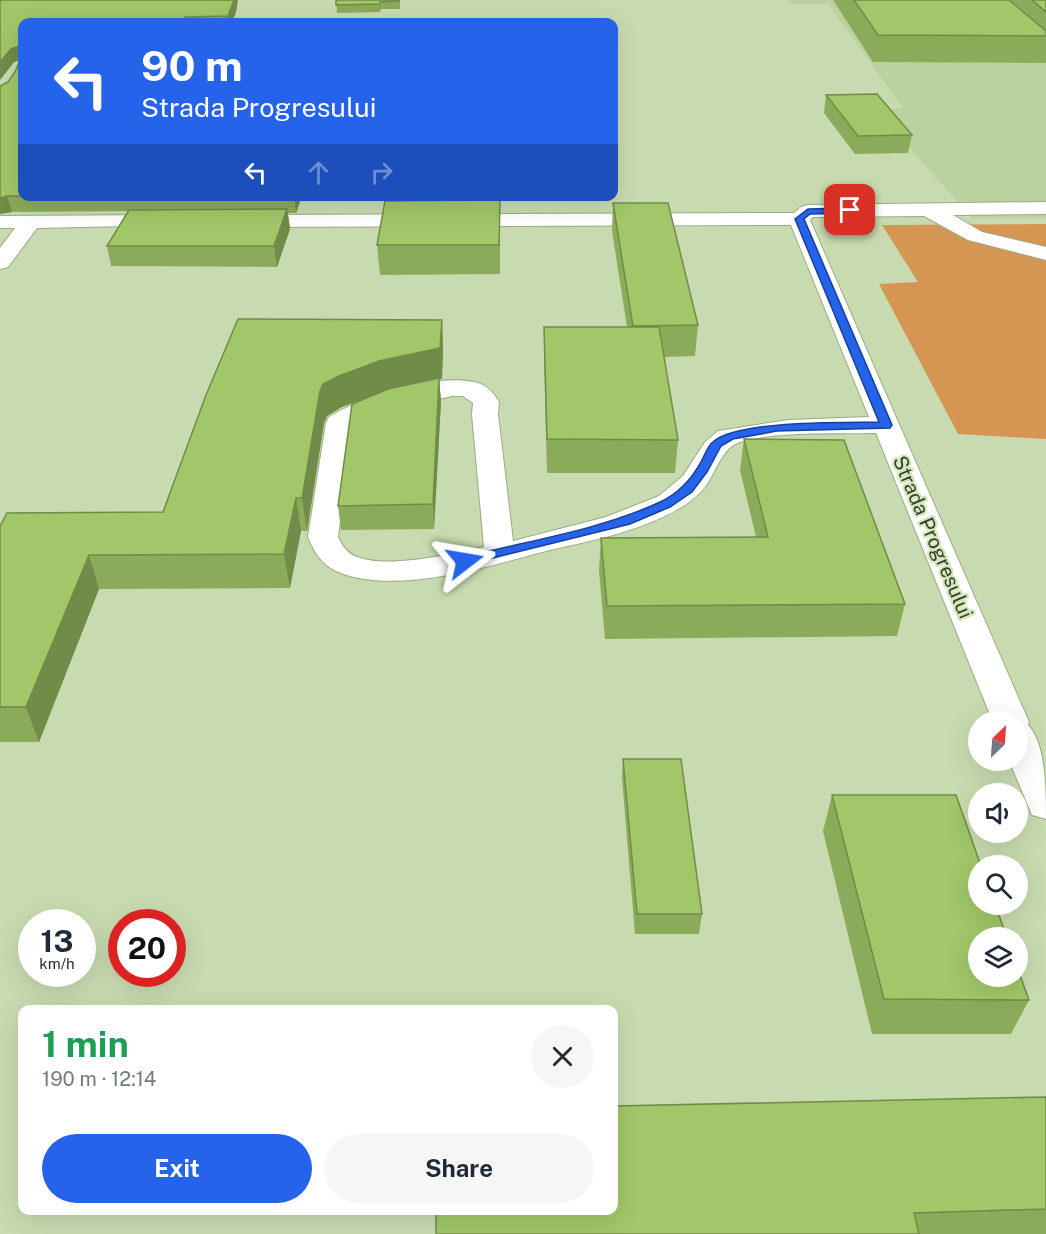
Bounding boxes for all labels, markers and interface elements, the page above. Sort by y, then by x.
text: 90 m [141,41,243,90]
icon: left [42,42,120,120]
text: Strada Progresului [141,91,377,123]
icon: left [239,156,272,189]
icon: ahead [302,156,335,189]
icon: right [365,156,398,189]
pin [824,184,875,235]
icon: arrive [833,193,866,226]
street label: Strada Progresului [888,452,978,622]
position arrow [433,529,497,593]
north arrow [968,711,1028,771]
map controls [968,711,1028,987]
button: sound [968,783,1028,843]
button: search [968,855,1028,915]
speed limit sign: 20 [108,909,186,987]
text: 13 [41,923,73,959]
button: layers [968,927,1028,987]
text: km/h [39,955,75,972]
text: 1 min [42,1023,129,1065]
button: close [531,1025,594,1088]
text: 190 m · 12:14 [42,1067,156,1091]
button: Exit [42,1134,312,1203]
button: Share [324,1134,594,1203]

